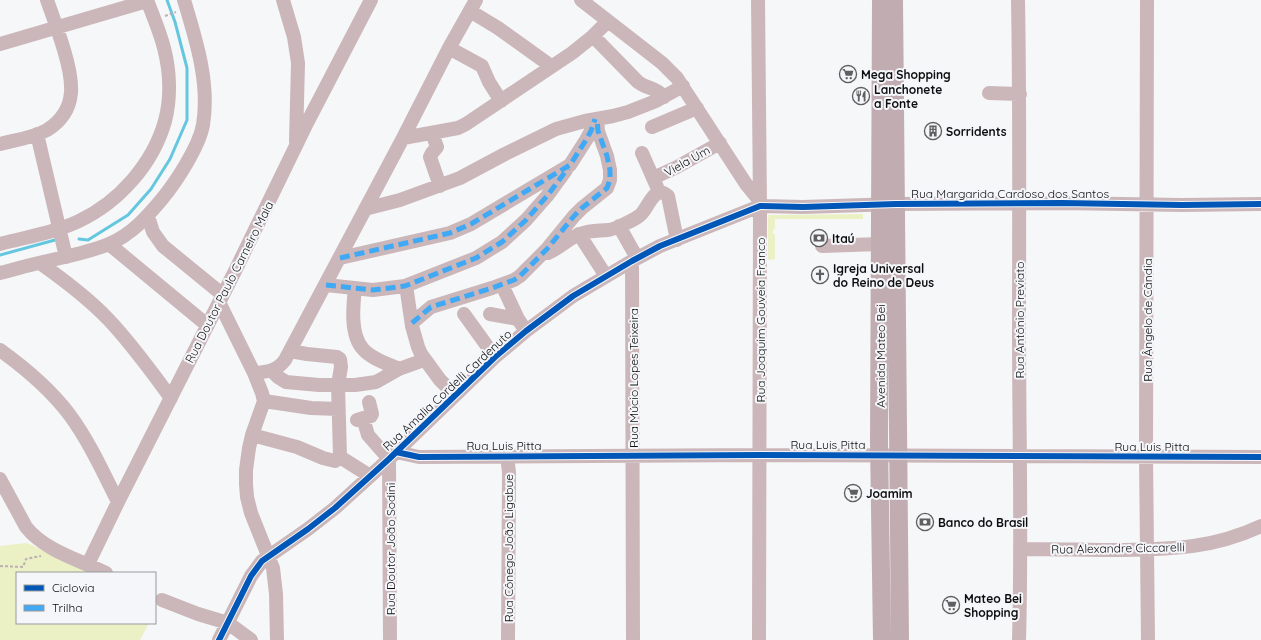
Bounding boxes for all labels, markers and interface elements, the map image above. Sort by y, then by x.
supermarket icon: Mega Shopping [838,64,858,84]
place label: Mega Shopping [861,67,951,82]
place label: Lanchonete a Fonte [874,82,942,111]
restaurant icon: Lanchonete a Fonte [851,86,871,106]
building icon: Sorridents [923,121,943,141]
place label: Sorridents [946,124,1007,139]
street label: Viela Um [661,142,713,180]
street label: Rua Margarida Cardoso dos Santos [911,186,1109,201]
street label: Rua Doutor Paulo Carneiro Maia [182,199,276,365]
bank icon: Itaú [809,228,829,248]
place label: Itaú [832,231,855,246]
street label: Rua Joaquim Gouveia Franco [753,237,768,403]
street label: Rua Ângelo de Cândia [1140,258,1155,382]
place label: Igreja Universal do Reino de Deus [833,261,934,290]
street label: Rua Antônio Previato [1012,261,1027,379]
church icon: Igreja Universal do Reino de Deus [810,265,830,285]
street label: Avenida Mateo Bei [873,304,888,408]
street label: Rua Múcio Lopes Teixeira [626,308,641,448]
street label: Rua Amalia Cordelli Cardenuto [380,326,514,454]
street label: Rua Luis Pitta [790,437,866,452]
street label: Rua Luis Pitta [466,438,542,453]
street label: Rua Luis Pitta [1114,439,1190,454]
street label: Rua Cônego João Ligabue [501,474,516,622]
street label: Rua Doutor João Sodini [383,483,398,615]
supermarket icon: Joamim [843,483,863,503]
place label: Joamim [866,486,913,501]
bank icon: Banco do Brasil [915,512,935,532]
place label: Banco do Brasil [938,515,1028,530]
street label: Rua Alexandre Ciccarelli [1051,539,1185,557]
legend [16,572,156,624]
text: Ciclovia [52,580,95,595]
place label: Mateo Bei Shopping [964,591,1022,620]
supermarket icon: Mateo Bei Shopping [941,595,961,615]
text: Trilha [52,600,83,615]

